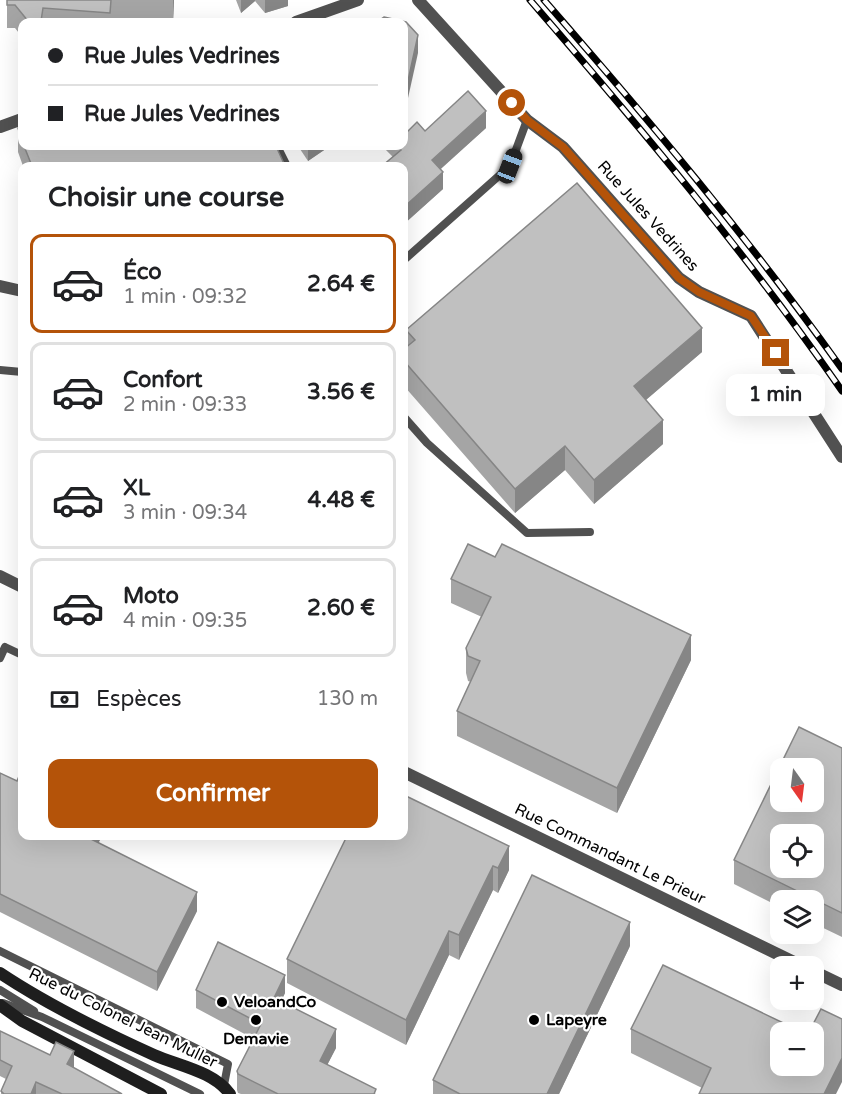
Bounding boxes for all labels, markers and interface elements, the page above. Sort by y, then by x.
text: Rue Jules Vedrines [84,43,280,69]
route start [498,89,525,116]
text: Rue Jules Vedrines [84,101,280,127]
car [495,146,525,186]
street label: Rue Jules Vedrines [593,156,703,276]
text: Choisir une course [48,181,284,214]
icon: car [51,257,105,311]
text: Éco [123,259,162,285]
text: 2.64 € [307,271,375,297]
text: 1 min · 09:32 [123,285,247,309]
route end [762,339,789,366]
icon: car [51,365,105,419]
text: Confort [123,367,202,393]
callout: 1 min [726,374,826,416]
text: 3.56 € [307,379,375,405]
text: 1 min [749,383,802,407]
text: 2 min · 09:33 [123,393,247,417]
icon: car [51,473,105,527]
text: XL [123,475,150,501]
text: 4.48 € [308,487,375,513]
text: 3 min · 09:34 [123,501,247,525]
icon: car [51,581,105,635]
text: Moto [123,583,179,609]
text: 2.60 € [307,595,375,621]
text: 4 min · 09:35 [123,609,247,633]
icon: cash [48,683,81,716]
text: Espèces [96,686,181,712]
text: 130 m [317,687,378,711]
north arrow [770,758,824,812]
map controls [770,758,824,1076]
button: Confirmer [48,759,378,828]
street label: Rue Commandant Le Prieur [511,799,710,909]
button: locate [770,824,824,878]
button: layers [770,890,824,944]
button: + [770,956,824,1010]
street label: Rue du Colonel Jean Muller [26,964,221,1073]
place label: VeloandCo [234,992,317,1012]
marker: VeloandCo [215,995,229,1009]
place label: Lapeyre [546,1010,607,1030]
marker: Demavie [249,1013,263,1027]
marker: Lapeyre [527,1013,541,1027]
button: − [770,1022,824,1076]
place label: Demavie [223,1029,289,1049]

